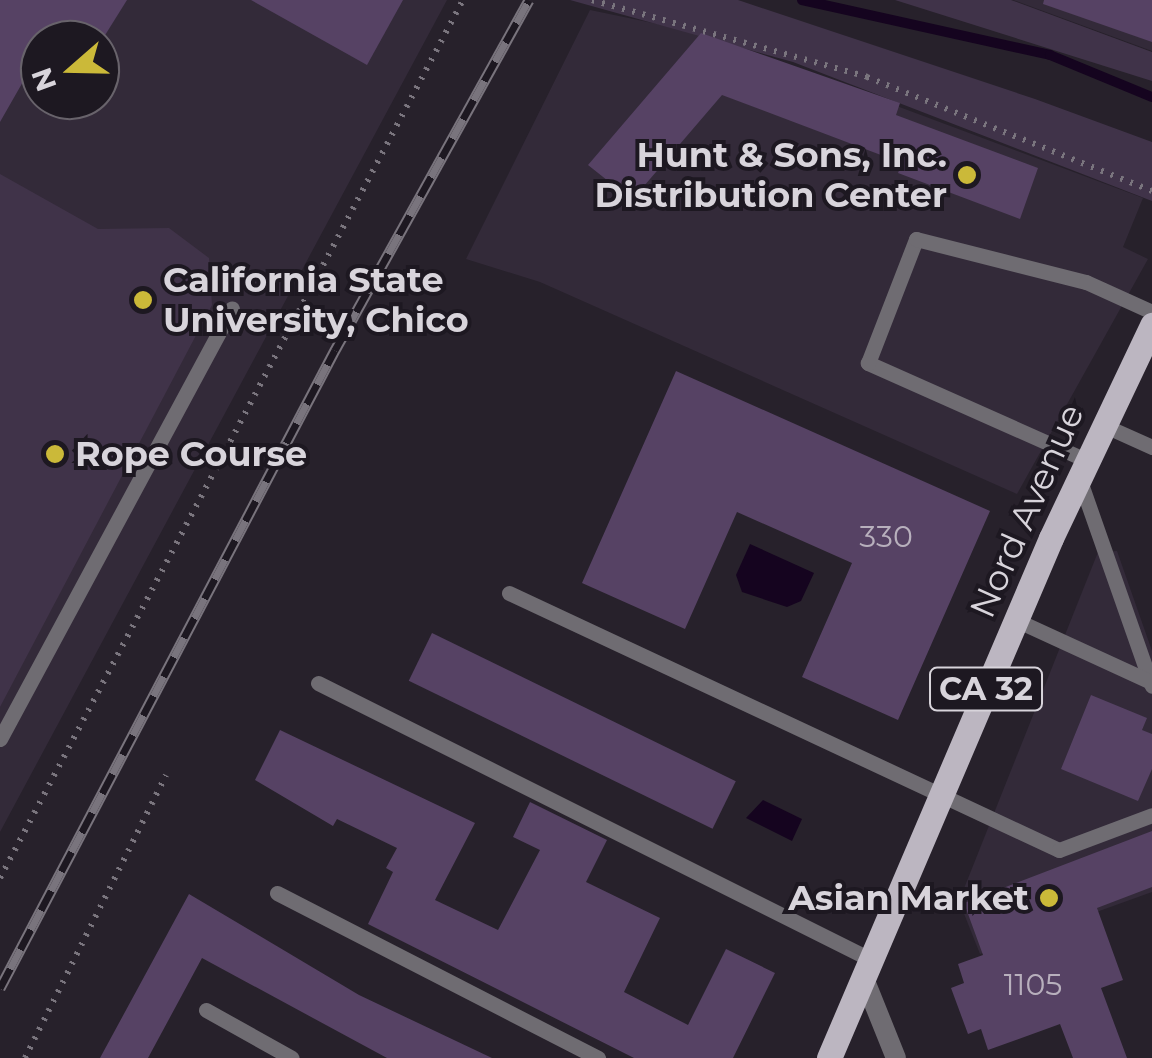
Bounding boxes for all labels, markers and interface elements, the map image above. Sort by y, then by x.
north arrow [20,20,120,120]
text: N [24,63,64,96]
place label: Hunt & Sons, Inc. Distribution Center [595,134,947,216]
marker: Hunt & Sons, Inc. Distribution Center [956,164,978,186]
place label: California State University, Chico [163,259,469,341]
marker: California State University, Chico [132,289,154,311]
street label: Nord Avenue [961,398,1093,624]
place label: Rope Course [75,433,307,475]
marker: Rope Course [44,443,66,465]
house number: 330 [859,519,913,555]
road number: CA 32 [928,662,1044,716]
place label: Asian Market [788,877,1029,919]
marker: Asian Market [1038,887,1060,909]
house number: 1105 [1004,967,1062,1003]

